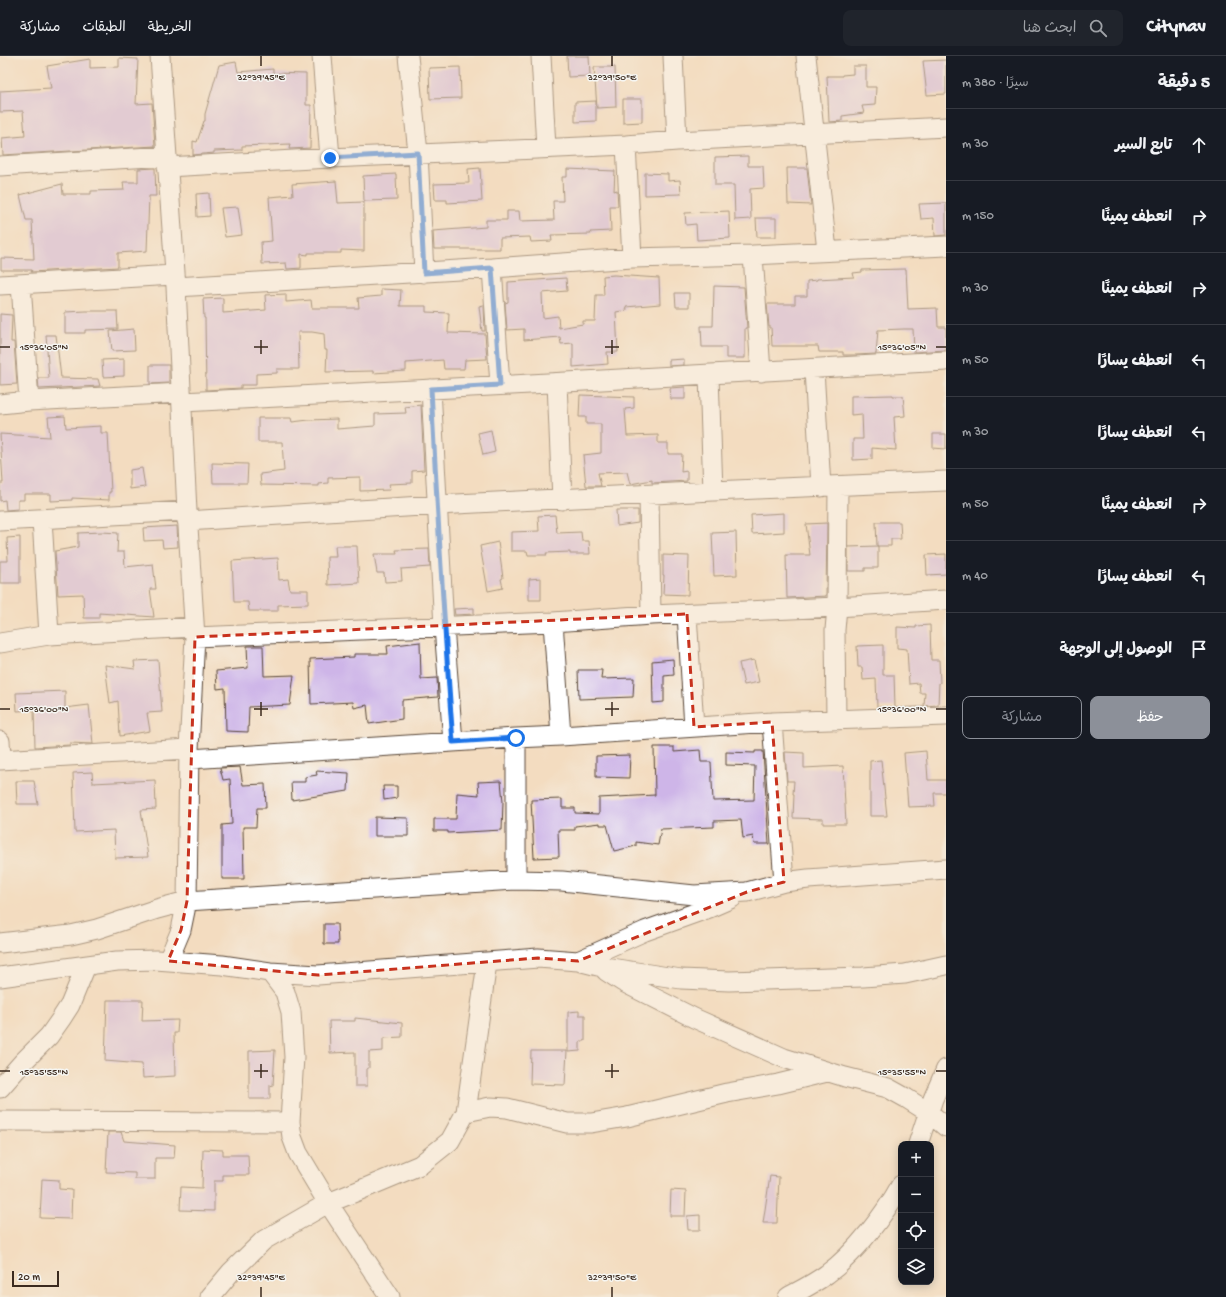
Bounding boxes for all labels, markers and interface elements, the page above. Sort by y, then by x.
search box [843,10,1123,46]
text: Citynav [1147,16,1206,39]
icon: search [1087,17,1109,39]
text: مشاركة [20,20,60,37]
text: الطبقات [82,20,126,37]
text: الخريطة [148,20,191,37]
text: ابحث هنا [1023,20,1077,38]
text: 32°39'45"E [236,72,286,84]
text: 32°39'50"E [587,72,637,84]
text: 5 دقيقة [1158,74,1210,94]
text: سيرًا · 380 m [962,76,1028,91]
icon: ahead [1188,134,1210,156]
text: 30 m [962,137,988,152]
text: تابع السير [1115,137,1172,155]
route end [321,149,339,167]
icon: right [1188,206,1210,228]
text: 150 m [962,209,994,224]
text: انعطف يمينًا [1101,209,1172,227]
icon: right [1188,278,1210,300]
text: 30 m [962,281,988,296]
text: انعطف يمينًا [1101,281,1172,299]
text: 15°36'05"N [19,342,69,354]
text: 15°36'05"N [877,342,927,354]
icon: left [1188,350,1210,372]
text: 50 m [962,353,989,368]
text: انعطف يسارًا [1098,353,1172,371]
icon: left [1188,422,1210,444]
text: 30 m [962,425,988,440]
text: انعطف يسارًا [1098,425,1172,443]
icon: right [1188,494,1210,516]
text: 50 m [962,497,989,512]
text: انعطف يمينًا [1101,497,1172,515]
icon: left [1188,566,1210,588]
text: 40 m [962,569,988,584]
text: انعطف يسارًا [1098,569,1172,587]
icon: arrive [1188,638,1210,660]
text: الوصول إلى الوجهة [1059,641,1172,659]
button: مشاركة [962,696,1082,739]
button: حفظ [1090,696,1210,739]
text: 15°36'00"N [19,704,69,716]
text: 15°36'00"N [877,704,927,716]
route start [507,729,525,747]
text: 15°35'55"N [19,1067,68,1079]
text: 15°35'55"N [877,1067,926,1079]
map controls [898,1141,934,1285]
button: + [898,1141,934,1177]
button: − [898,1177,934,1213]
button: locate [898,1213,934,1249]
button: layers [898,1249,934,1285]
scale bar [12,1269,59,1288]
text: 20 m [18,1272,40,1284]
text: 32°39'45"E [236,1272,286,1284]
text: 32°39'50"E [587,1272,637,1284]

